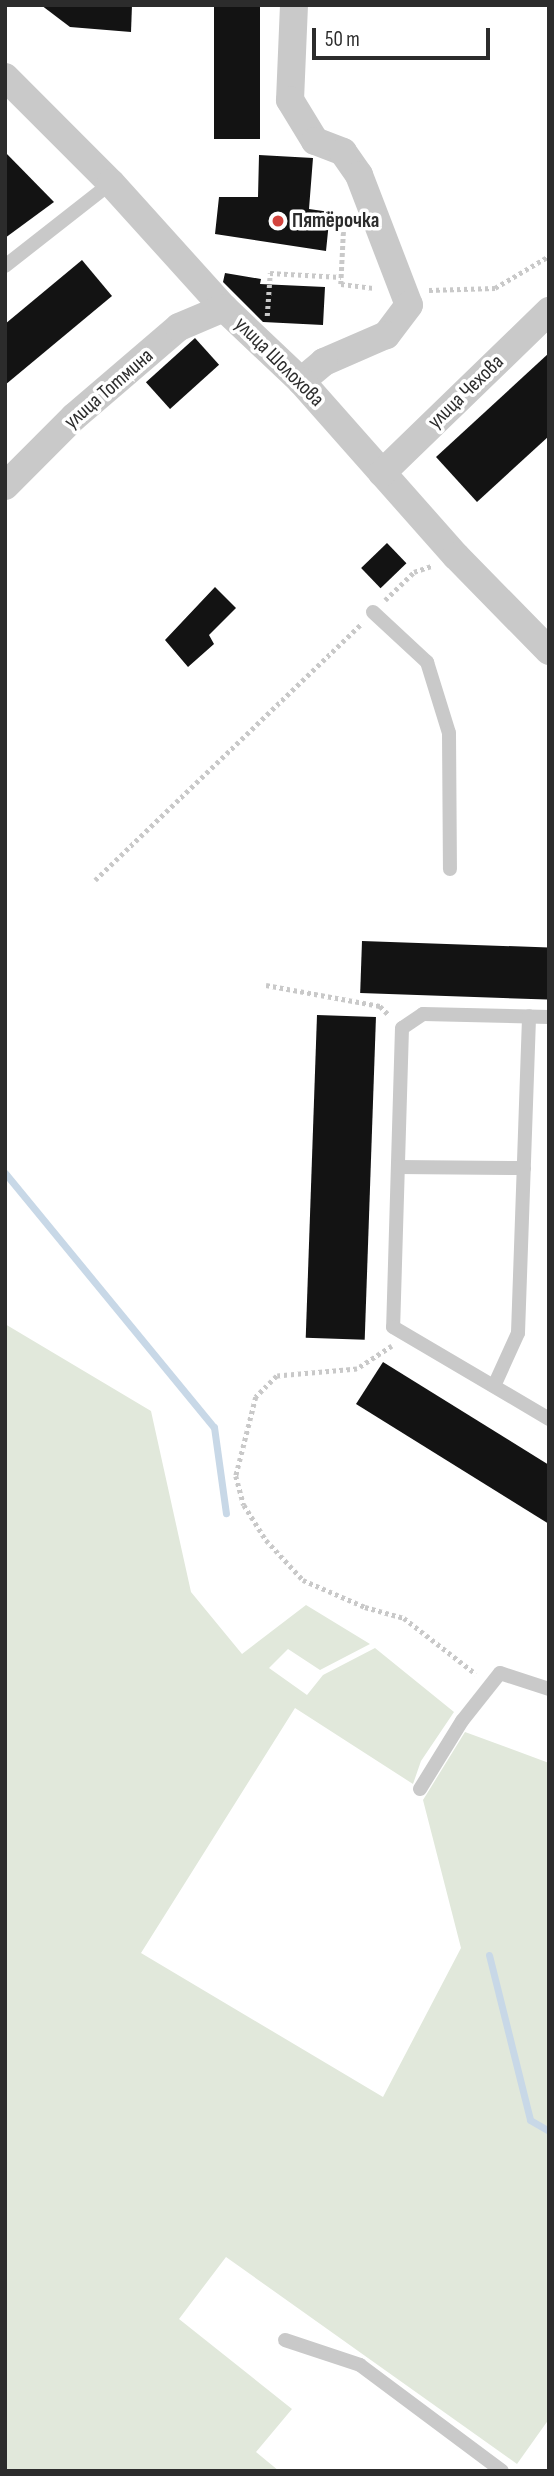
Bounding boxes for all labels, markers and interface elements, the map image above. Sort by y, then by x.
scale bar [316,14,494,58]
text: 50 m [325,27,360,52]
place label: Пятёрочка [292,208,379,234]
marker: Пятёрочка [270,213,286,229]
street label: улица Шолохова [229,312,329,412]
street label: улица Тотмина [59,344,159,434]
street label: улица Чехова [423,350,509,434]

